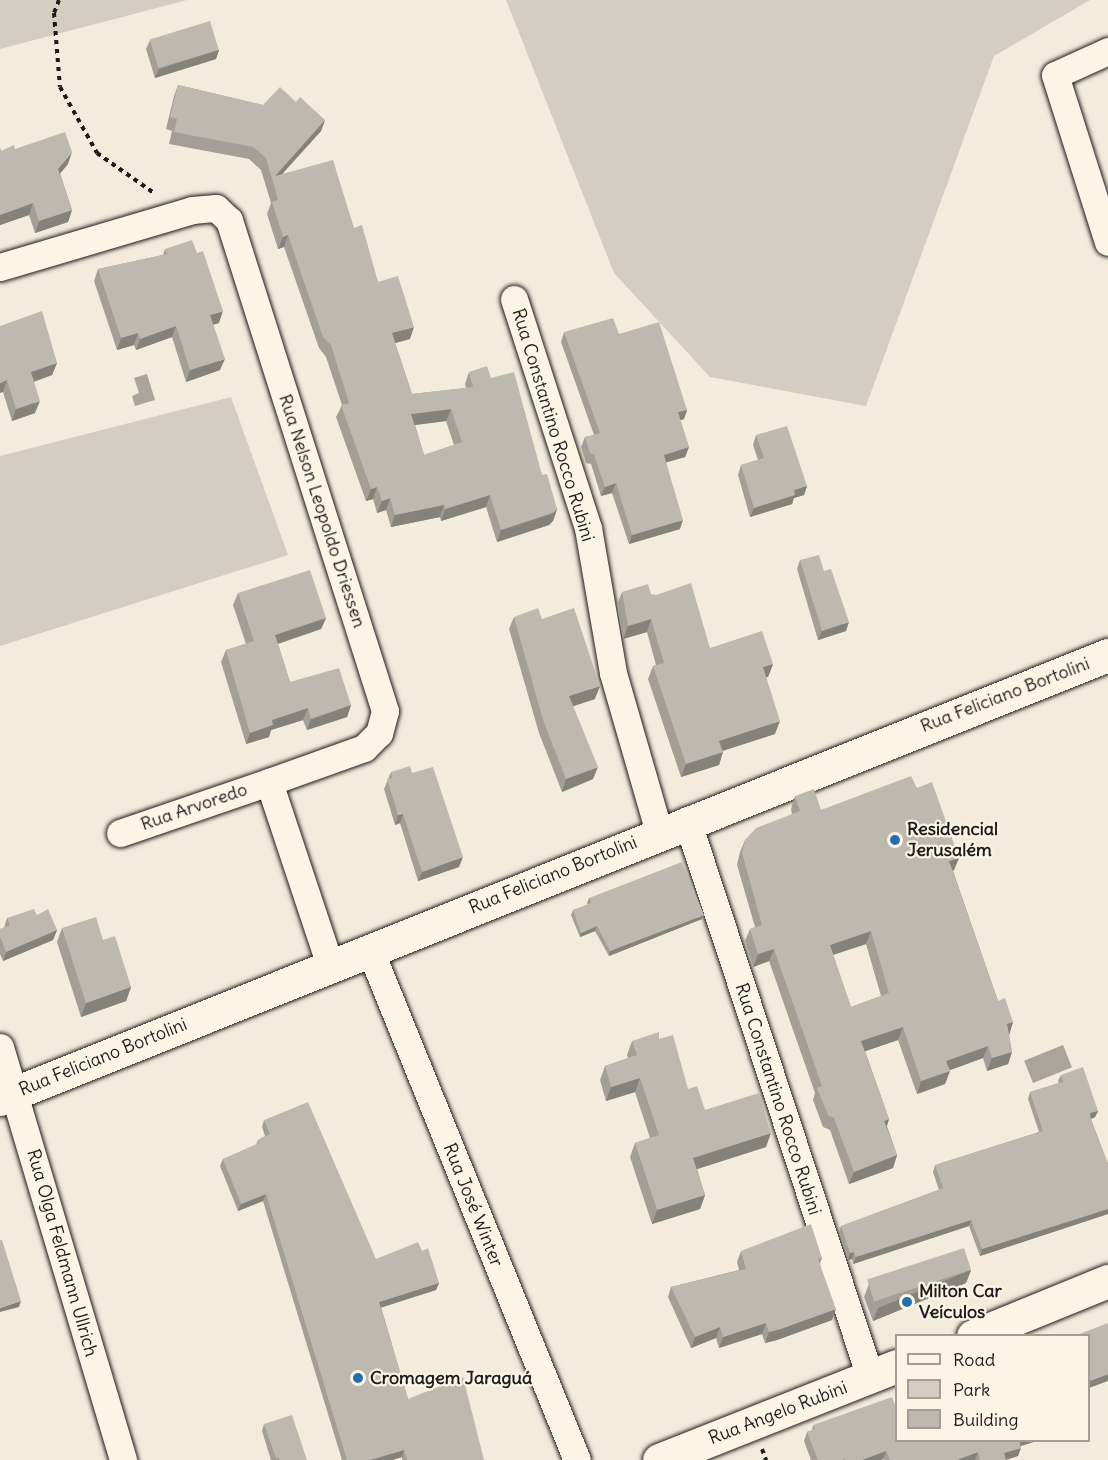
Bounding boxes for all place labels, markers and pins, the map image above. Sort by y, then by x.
place label: Residencial Jerusalém [907,819,998,862]
marker: Residencial Jerusalém [888,833,902,847]
place label: Milton Car Veículos [919,1281,1002,1324]
marker: Milton Car Veículos [900,1295,914,1309]
place label: Cromagem Jaraguá [370,1367,532,1389]
marker: Cromagem Jaraguá [351,1371,365,1385]

